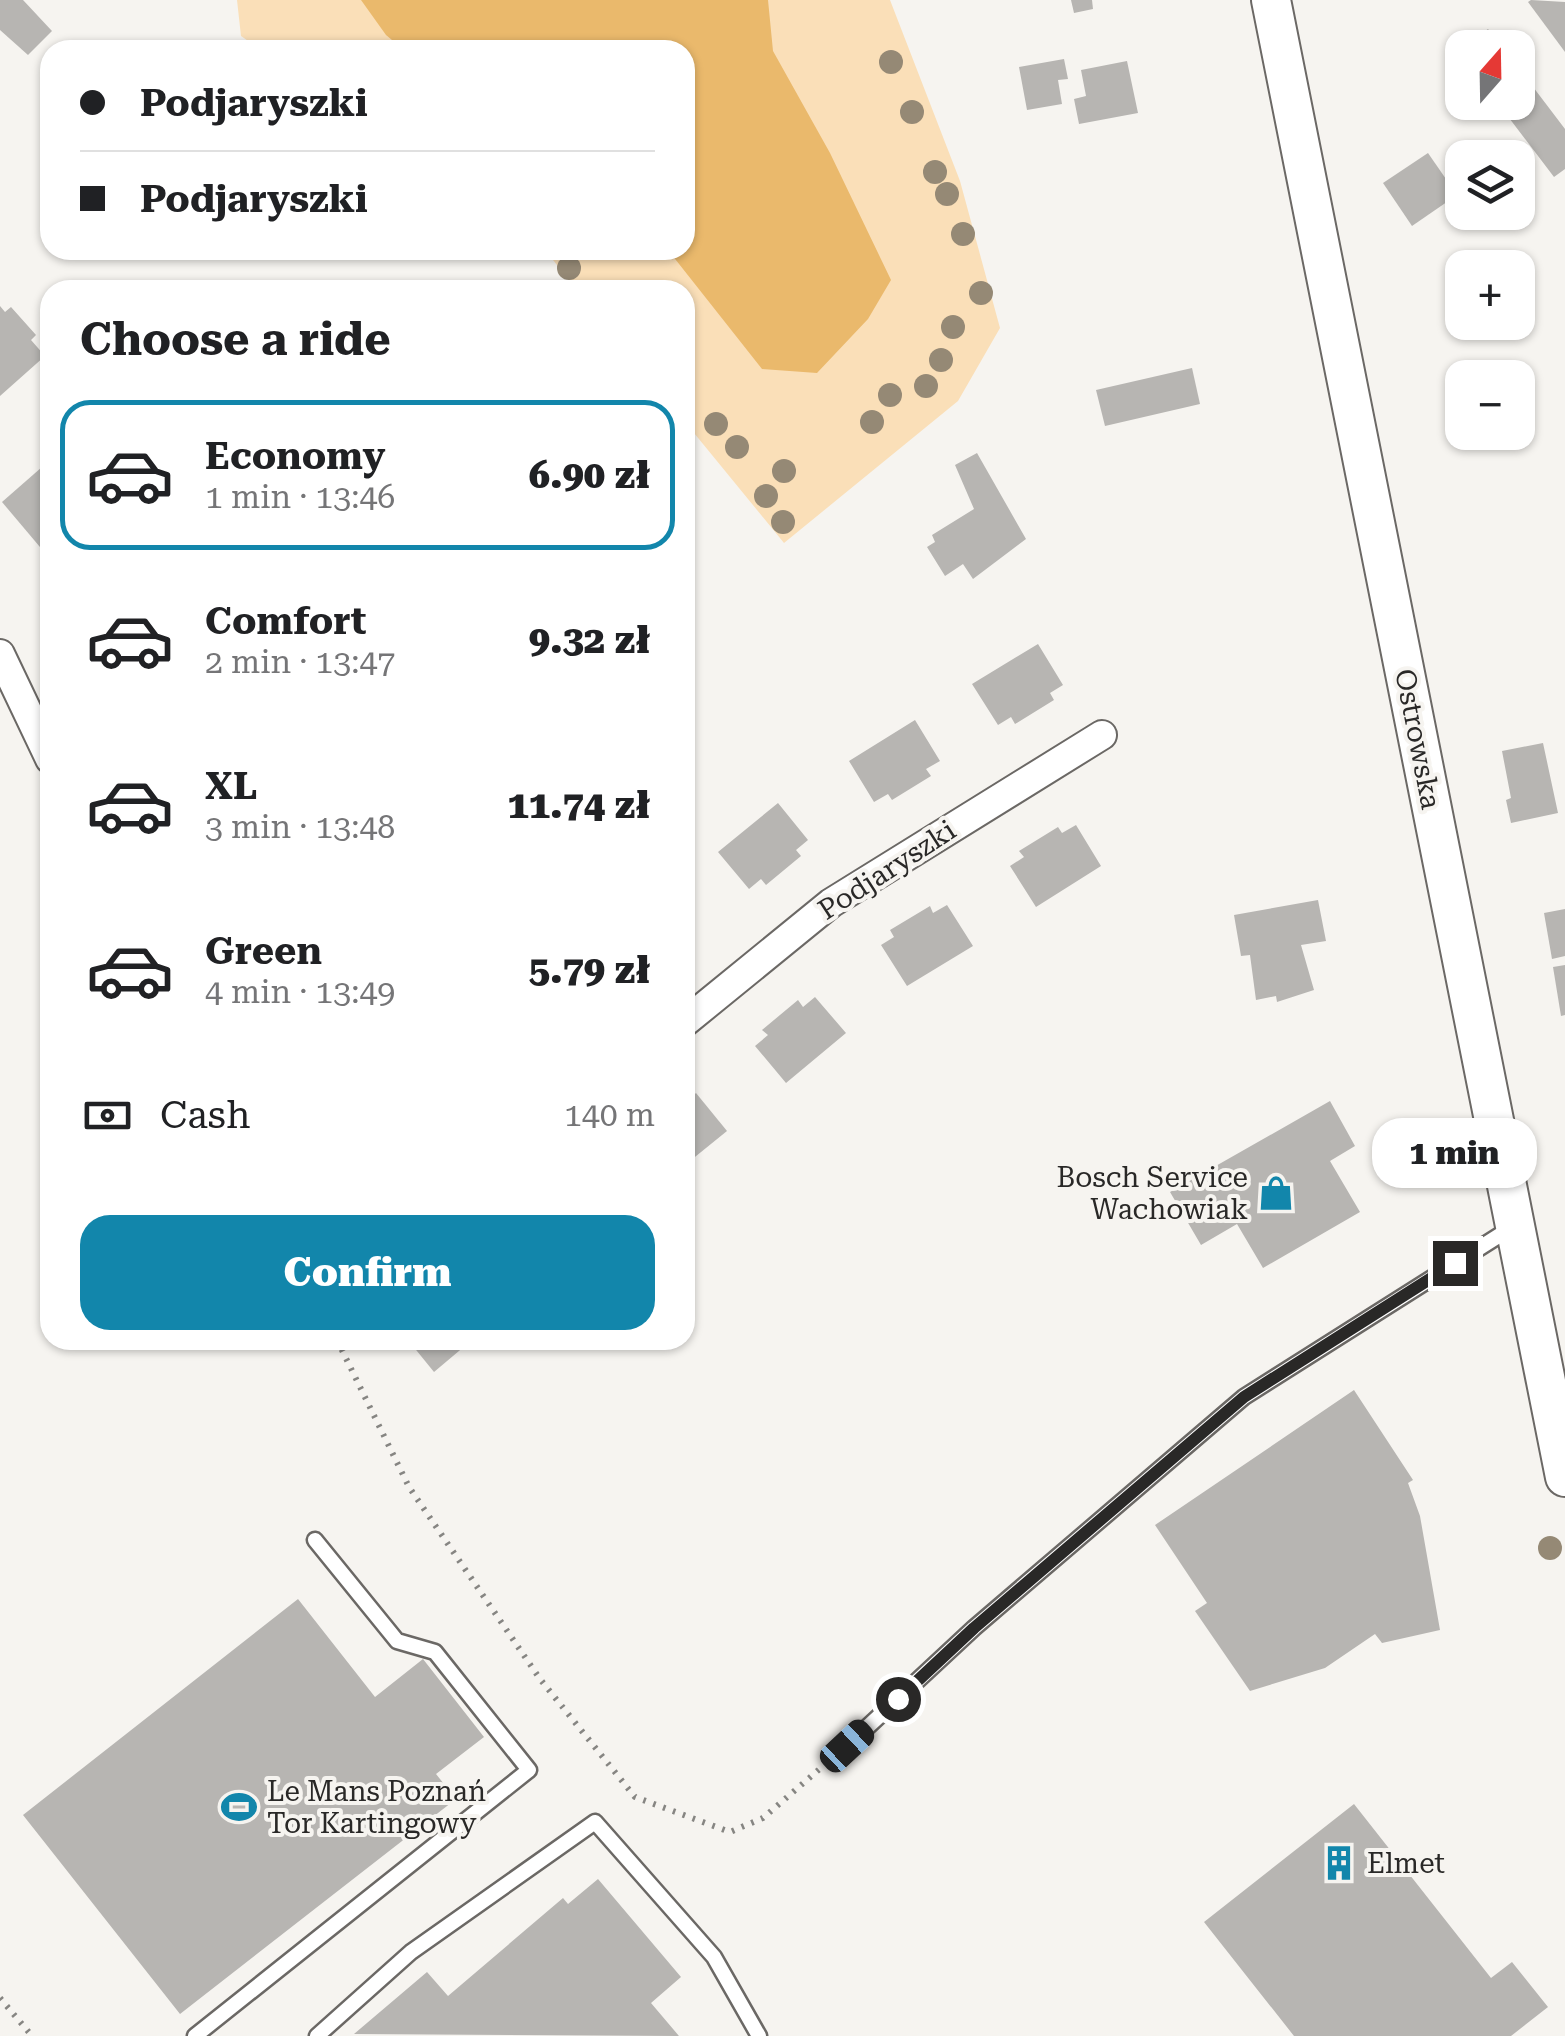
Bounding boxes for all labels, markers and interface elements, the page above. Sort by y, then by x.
north arrow [1445,30,1535,120]
map controls [1445,30,1535,450]
text: Podjaryszki [140,81,368,125]
button: layers [1445,140,1535,230]
text: Podjaryszki [140,177,368,221]
button: + [1445,250,1535,340]
text: Choose a ride [80,313,391,366]
button: − [1445,360,1535,450]
icon: car [85,430,175,520]
text: Economy [205,434,385,478]
text: 6.90 zł [529,453,650,497]
text: 1 min · 13:46 [205,478,395,516]
icon: car [85,595,175,685]
text: Comfort [205,599,366,643]
text: 9.32 zł [529,618,650,662]
text: 2 min · 13:47 [205,643,395,681]
street label: Ostrowska [1388,666,1448,812]
icon: car [85,760,175,850]
text: XL [205,764,257,808]
text: 11.74 zł [507,783,650,827]
text: 3 min · 13:48 [205,808,395,846]
street label: Podjaryszki [812,813,962,927]
icon: car [85,925,175,1015]
text: Green [205,929,322,973]
text: 5.79 zł [529,948,650,992]
text: 4 min · 13:49 [205,973,395,1011]
icon: cash [80,1088,135,1143]
text: Cash [160,1093,250,1137]
text: 140 m [564,1096,655,1134]
callout: 1 min [1372,1118,1538,1188]
text: 1 min [1410,1134,1499,1172]
place label: Bosch Service Wachowiak [1056,1161,1248,1226]
shop icon: Bosch Service Wachowiak [1257,1174,1295,1212]
button: Confirm [80,1215,655,1330]
route end [1433,1241,1478,1286]
route start [876,1677,921,1722]
car [815,1715,879,1777]
place label: Le Mans Poznań Tor Kartingowy [267,1775,486,1840]
sports icon: Le Mans Poznań Tor Kartingowy [220,1788,258,1826]
building icon: Elmet [1320,1844,1358,1882]
place label: Elmet [1367,1847,1445,1880]

